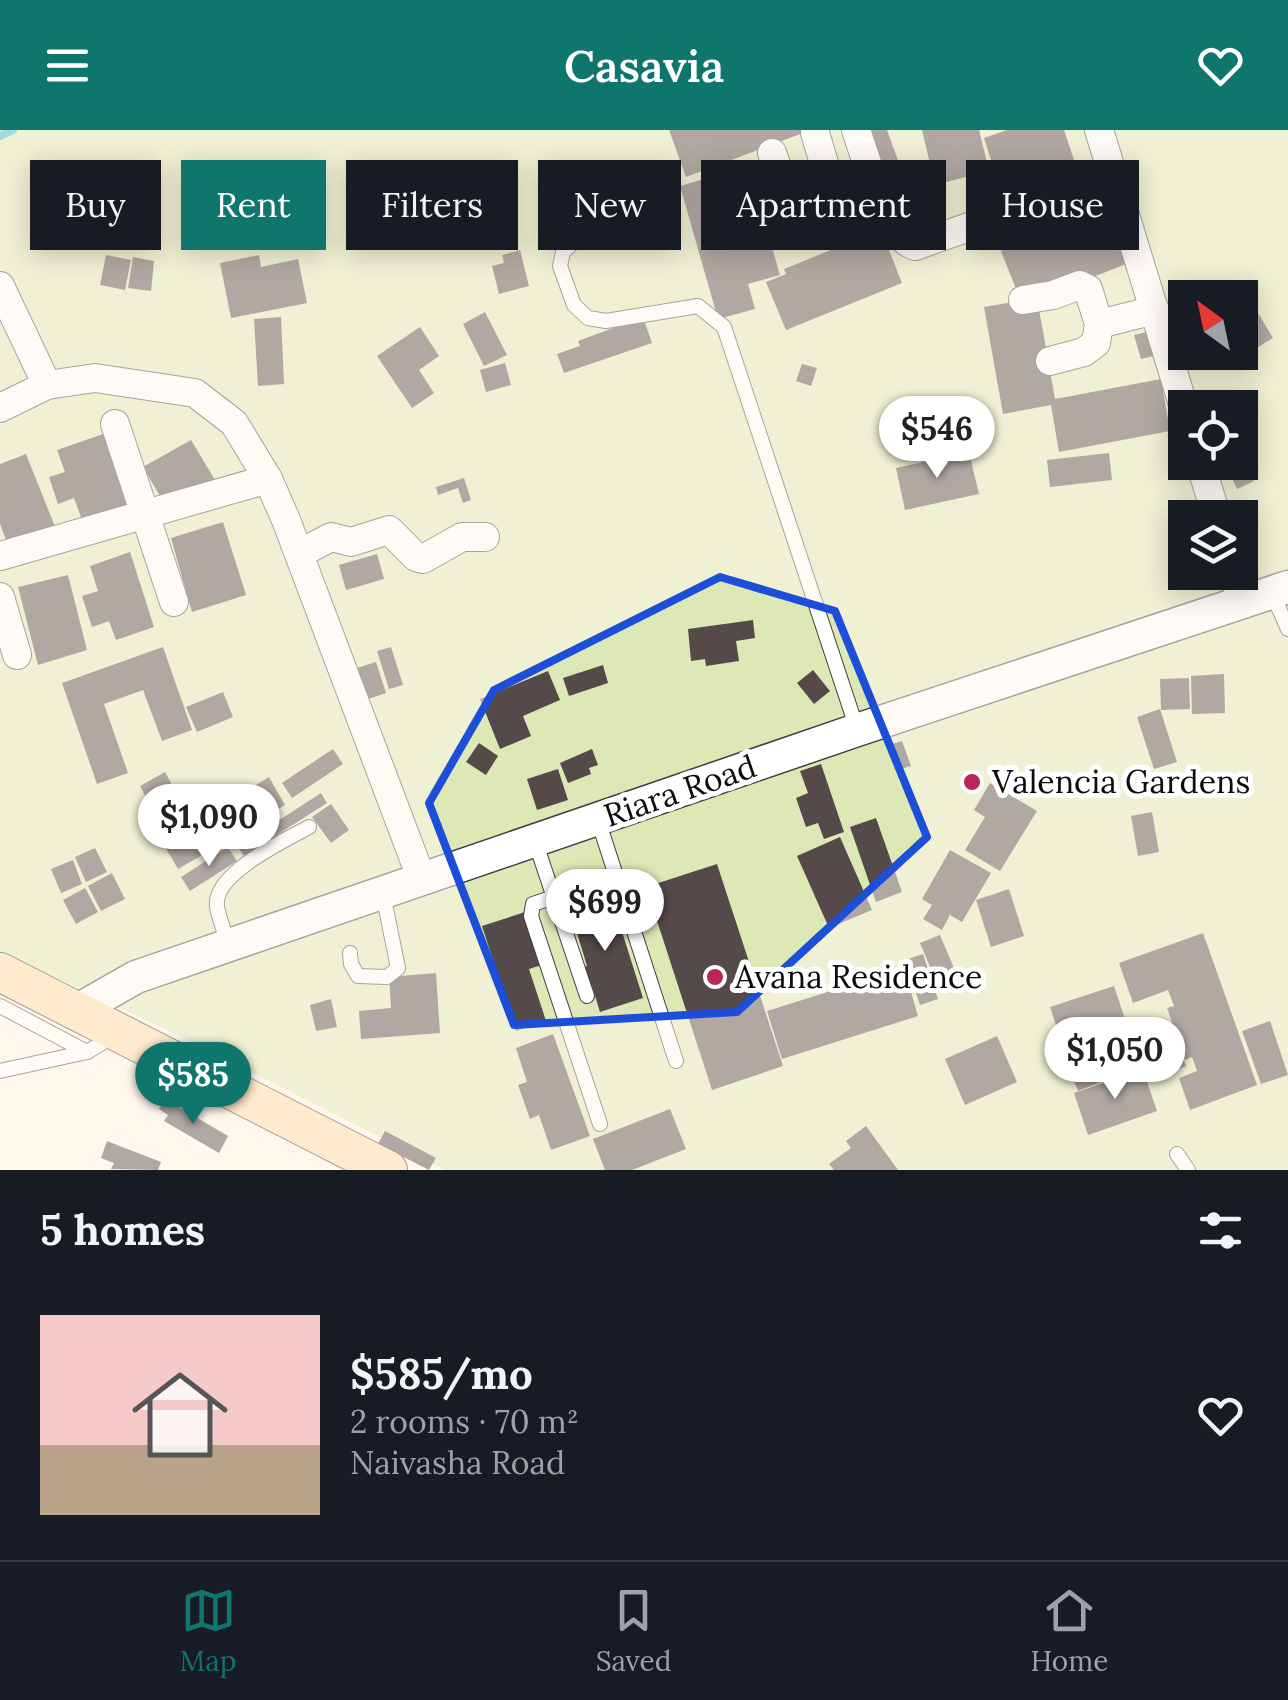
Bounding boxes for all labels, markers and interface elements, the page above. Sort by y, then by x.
text: Casavia [564,37,724,94]
icon: menu [40,38,95,93]
icon: heart [1193,38,1248,93]
chip: Buy [30,160,161,250]
chip: Rent [181,160,326,250]
chip: Filters [346,160,518,250]
chip: New [538,160,681,250]
chip: Apartment [701,160,946,250]
chip: House [966,160,1139,250]
north arrow [1168,280,1258,370]
map controls [1168,280,1258,590]
button: locate [1168,390,1258,480]
pin: $546 [878,396,996,481]
text: $546 [901,408,973,449]
button: layers [1168,500,1258,590]
street label: Riara Road [598,745,761,836]
place label: Valencia Gardens [991,761,1250,802]
marker: Valencia Gardens [961,771,983,793]
pin: $1,090 [128,784,290,869]
text: $1,090 [160,796,258,837]
pin: $699 [546,869,664,954]
text: $699 [568,881,642,922]
place label: Avana Residence [734,956,982,997]
marker: Avana Residence [704,966,726,988]
pin: $1,050 [1034,1017,1196,1102]
text: $1,050 [1066,1029,1164,1070]
pin: $585 [134,1042,252,1127]
text: $585 [157,1054,229,1095]
text: 5 homes [40,1203,205,1257]
icon: filters [1193,1203,1248,1258]
text: $585/mo [350,1347,533,1401]
icon: home [120,1355,240,1475]
icon: heart [1193,1388,1248,1443]
text: 2 rooms · 70 m² [350,1401,579,1442]
text: Naivasha Road [350,1442,565,1483]
tab: Map [180,1583,236,1679]
tab: Saved [596,1583,671,1679]
tab: Home [1031,1583,1108,1679]

